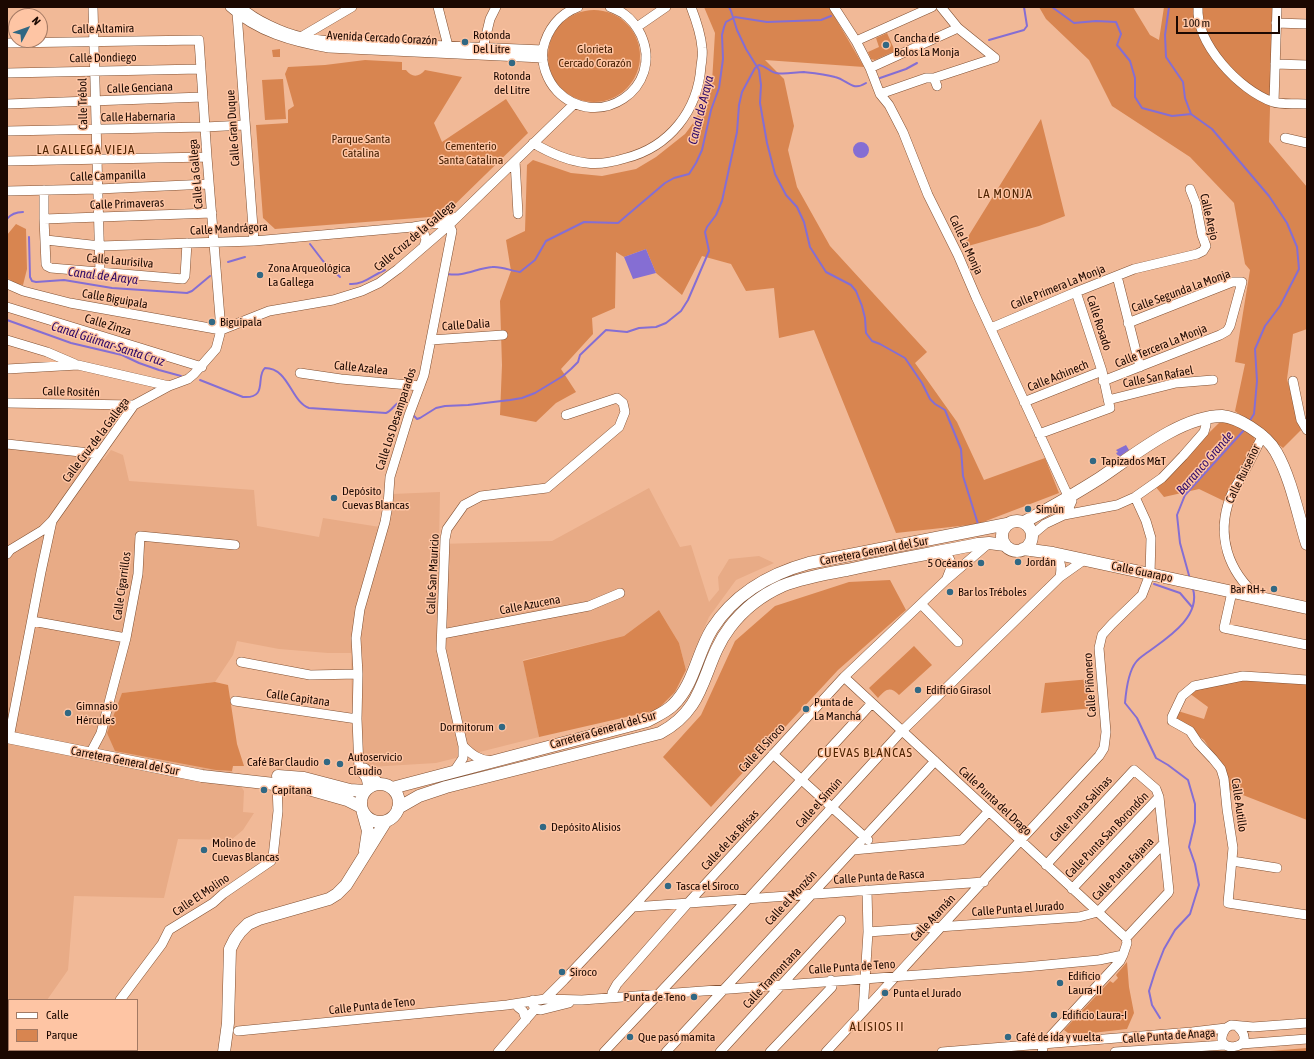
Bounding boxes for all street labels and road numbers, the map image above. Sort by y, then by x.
street label: Calle Altamira [72,21,134,37]
street label: Avenida Cercado Corazón [326,28,438,48]
street label: Calle Dondiego [69,50,137,66]
street label: Calle Trébol [75,78,91,130]
street label: Calle Genciana [107,80,173,96]
street label: Calle Gran Duque [223,89,243,167]
street label: Calle Habernaria [100,109,176,125]
street label: Calle La Gallega [186,138,206,210]
street label: Calle Campanilla [70,167,146,185]
street label: Calle Arejo [1197,192,1221,242]
street label: Calle Primaveras [90,196,164,212]
street label: Calle Cruz de la Gallega [371,198,459,274]
street label: Calle La Monja [946,213,986,277]
street label: Calle Mandrágora [190,220,268,238]
street label: Calle Laurisilva [86,251,154,271]
street label: Calle Primera La Monja [1009,261,1107,313]
street label: Calle Segunda La Monja [1130,266,1232,316]
street label: Calle Biguipala [81,286,149,312]
street label: Calle Rosado [1083,294,1115,352]
street label: Calle Zinza [83,311,133,339]
street label: Calle Dalia [441,316,491,334]
street label: Calle Tercera La Monja [1113,321,1209,371]
street label: Calle Achinech [1025,357,1091,395]
street label: Calle Azalea [333,358,389,378]
street label: Calle San Rafael [1122,363,1194,391]
street label: Calle Los Desamparados [373,366,419,472]
street label: Calle Rositén [42,384,100,400]
street label: Calle Cruz de la Gallega [59,395,133,485]
street label: Calle Ruiseñor [1223,442,1263,506]
street label: Calle San Mauricio [424,533,442,615]
street label: Carretera General del Sur [819,533,929,569]
street label: Calle Cigarrillos [110,551,134,621]
street label: Calle Guarapo [1110,558,1174,586]
street label: Calle Azucena [498,592,562,618]
street label: Calle Piñonero [1081,652,1099,718]
street label: Calle Capitana [265,686,331,710]
street label: Carretera General del Sur [548,708,658,752]
street label: Calle El Siroco [736,721,788,775]
street label: Carretera General del Sur [70,743,180,779]
street label: Calle Punta del Drago [955,763,1035,839]
street label: Calle Punta Salinas [1047,773,1115,845]
street label: Calle el Simún [793,775,845,831]
street label: Calle Autillo [1228,777,1250,833]
street label: Calle Punta San Borondón [1062,789,1152,881]
street label: Calle de las Brisas [698,807,762,873]
street label: Calle Punta Fajana [1089,834,1157,904]
street label: Calle Punta de Rasca [833,867,925,887]
street label: Calle el Monzón [762,868,820,928]
street label: Calle El Molino [170,871,232,919]
street label: Calle Atamán [908,891,958,945]
street label: Calle Punta el Jurado [971,899,1065,919]
street label: Calle Tramontana [740,944,804,1012]
street label: Calle Punta de Teno [808,957,896,977]
street label: Calle Punta de Teno [328,994,416,1018]
street label: Calle Punta de Anaga [1122,1026,1216,1046]

